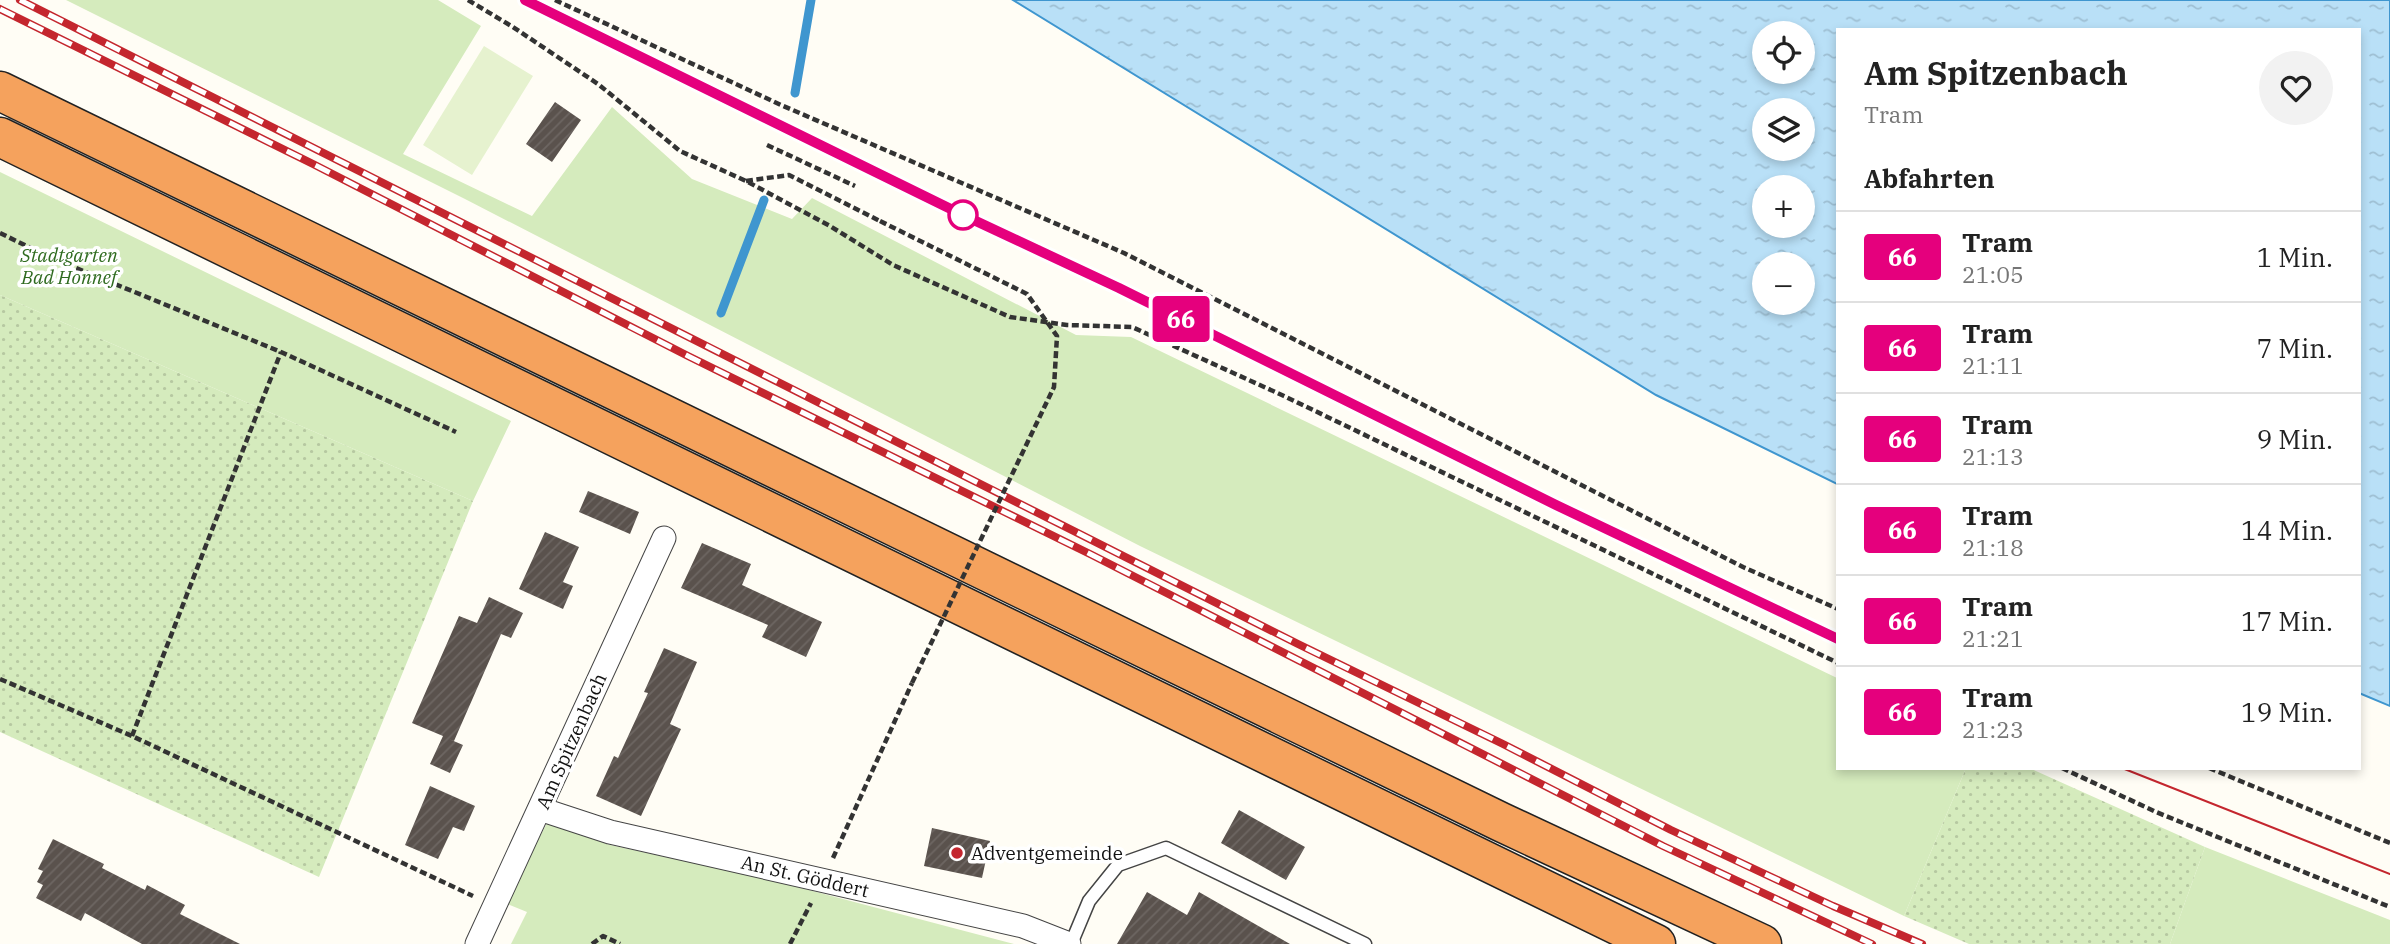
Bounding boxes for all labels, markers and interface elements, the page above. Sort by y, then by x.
map controls [1752,21,1815,315]
button: locate [1752,21,1815,84]
text: Am Spitzenbach [1864,51,2128,94]
button: heart [2259,51,2333,125]
button: layers [1752,98,1815,161]
text: Tram [1864,99,1923,129]
text: Abfahrten [1864,161,1995,195]
button: + [1752,175,1815,238]
unlabelled marker [948,200,978,230]
text: Tram [1962,225,2033,259]
text: 1 Min. [2257,240,2333,274]
text: 66 [1888,241,1917,273]
park label: Stadtgarten Bad Honnef [19,243,120,289]
button: − [1752,252,1815,315]
text: 21:05 [1962,259,2024,289]
line badge: 66 [1150,296,1212,342]
text: 66 [1167,303,1195,335]
text: Tram [1962,316,2033,350]
text: 7 Min. [2257,331,2333,365]
text: 66 [1888,332,1917,364]
text: 21:11 [1962,350,2024,380]
text: Tram [1962,407,2033,441]
text: 9 Min. [2257,422,2333,456]
text: 66 [1888,423,1917,455]
text: 21:13 [1962,441,2024,471]
text: Tram [1962,498,2033,532]
text: 14 Min. [2241,513,2333,547]
text: 66 [1888,514,1917,546]
text: 21:18 [1962,532,2024,562]
text: Tram [1962,589,2033,623]
text: 17 Min. [2241,604,2333,638]
text: 66 [1888,605,1917,637]
text: 21:21 [1962,623,2024,653]
street label: Am Spitzenbach [530,669,612,813]
text: Tram [1962,680,2033,714]
text: 19 Min. [2241,695,2333,729]
text: 66 [1888,696,1917,728]
text: 21:23 [1962,714,2024,744]
place label: Adventgemeinde [971,841,1123,865]
marker: Adventgemeinde [949,845,965,861]
street label: An St. Göddert [739,850,871,902]

